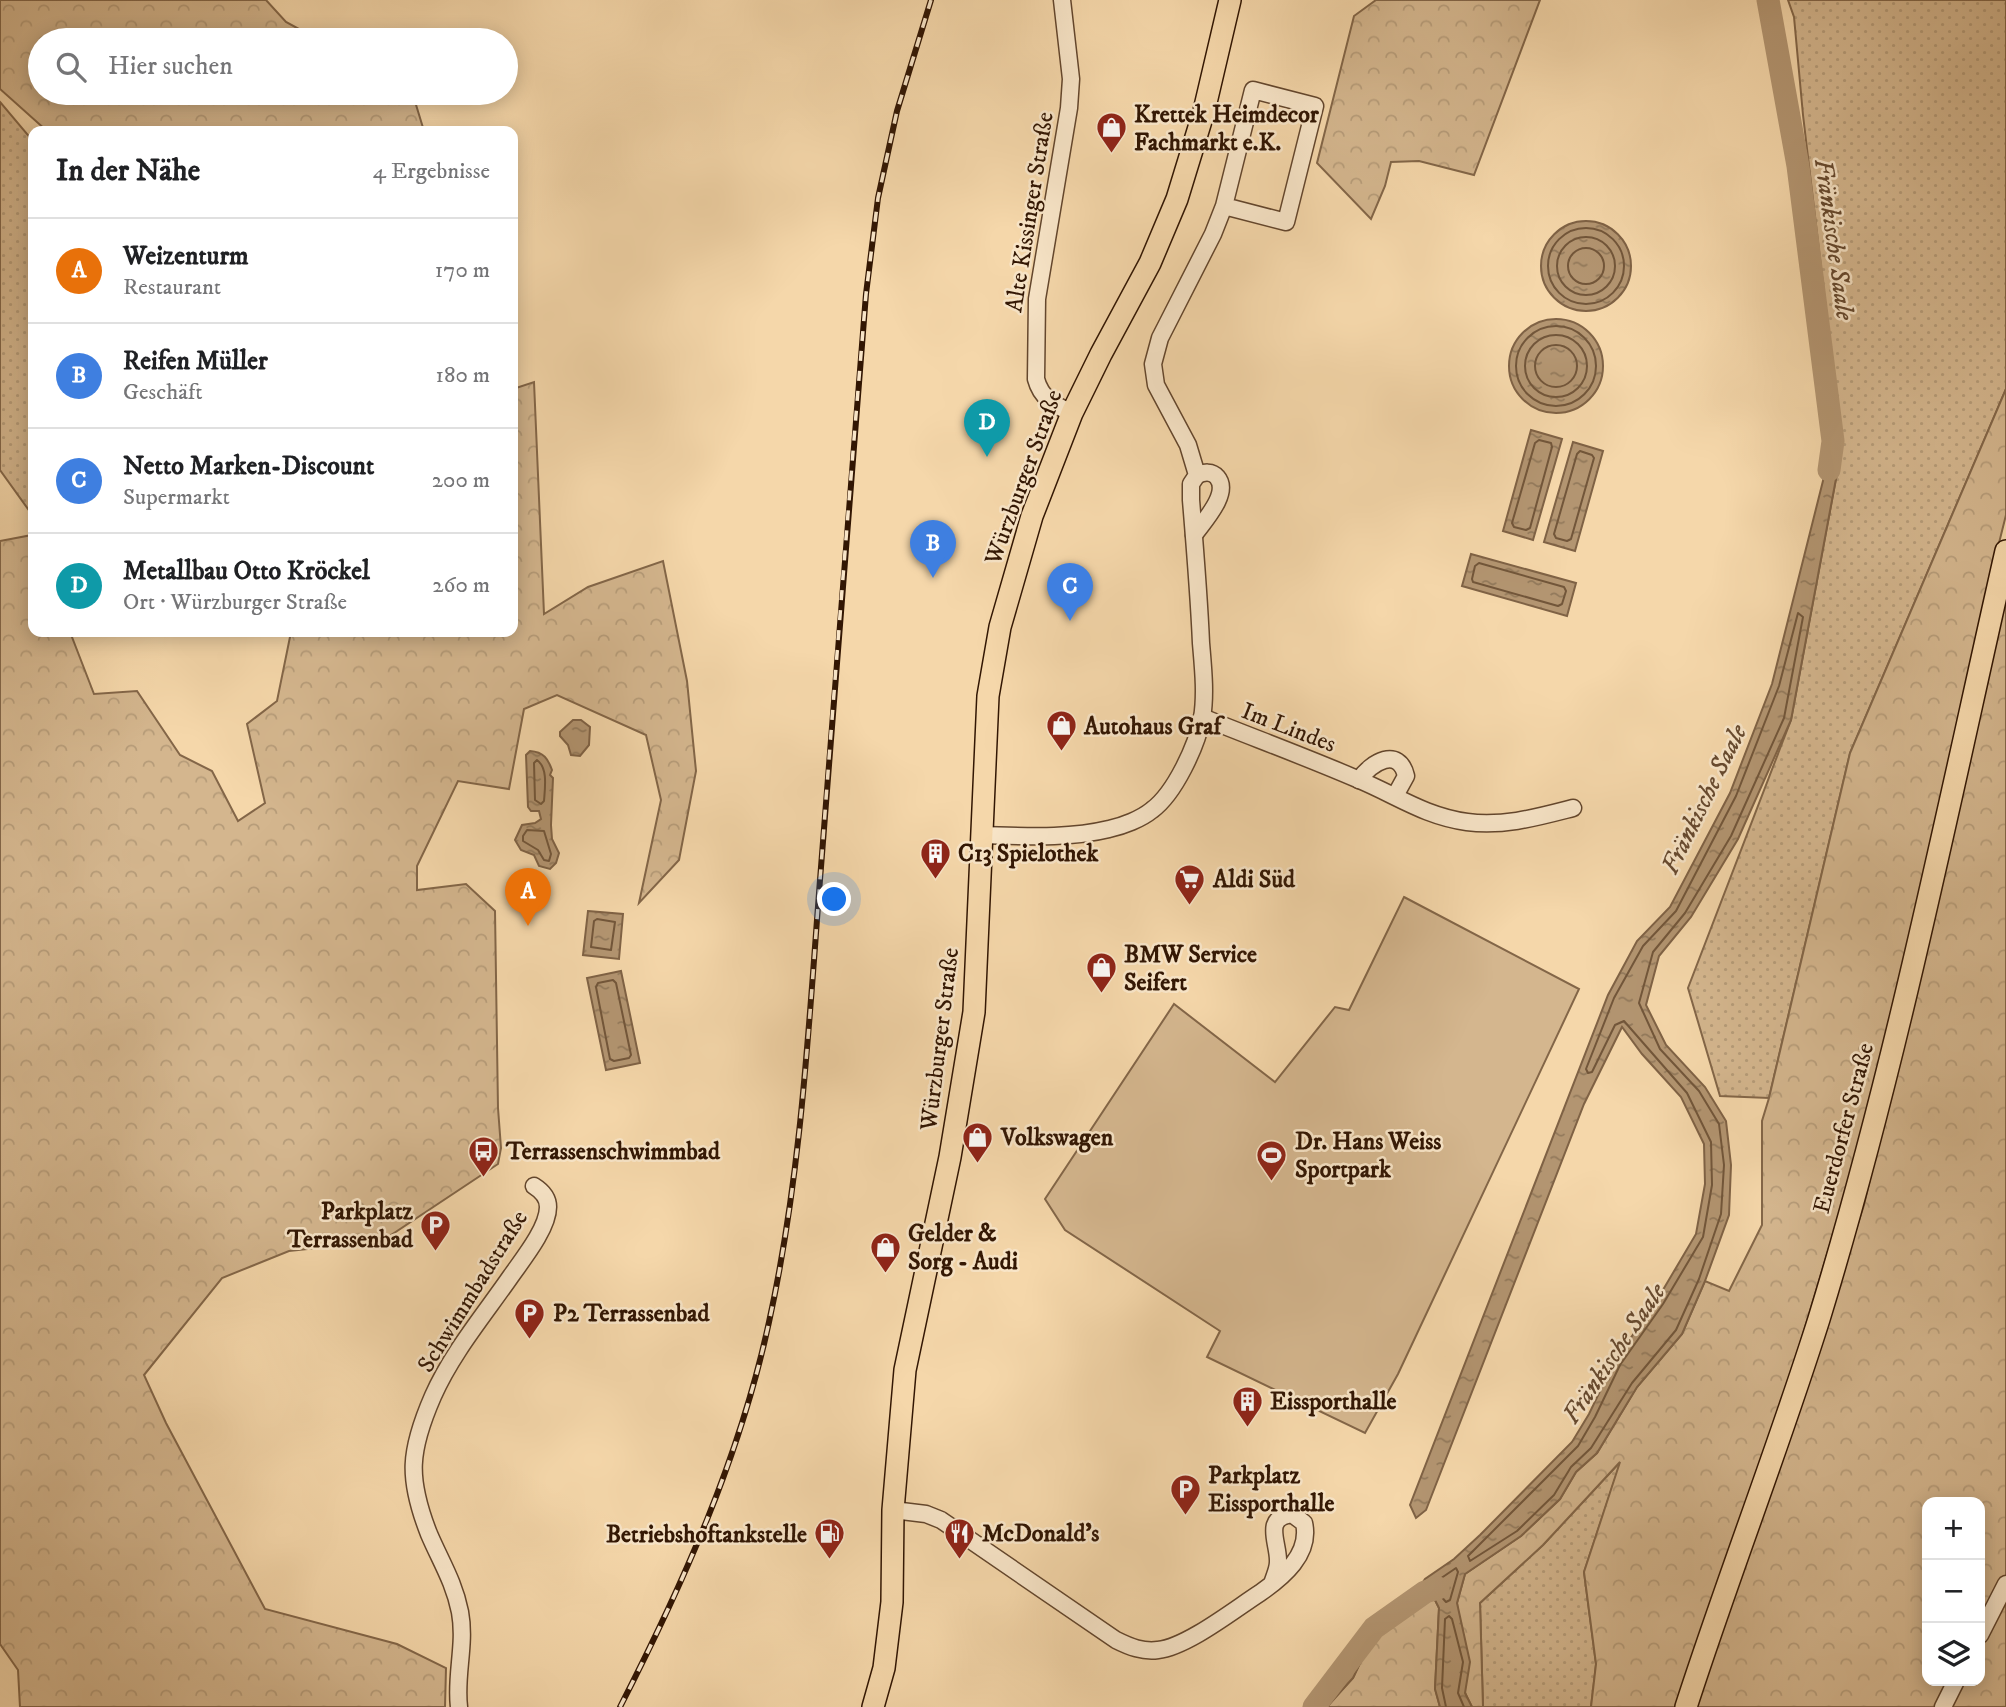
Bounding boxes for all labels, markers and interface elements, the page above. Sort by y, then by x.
search box [28,28,518,105]
icon: search [52,48,90,86]
text: Hier suchen [108,50,233,83]
place label: Krettek Heimdecor Fachmarkt e.K. [1134,100,1320,158]
street label: Alte Kissinger Straße [999,110,1061,315]
shop icon: Krettek Heimdecor Fachmarkt e.K. [1094,111,1128,155]
text: In der Nähe [56,153,200,190]
water label: Fränkische Saale [1806,156,1861,323]
text: 4 Ergebnisse [373,157,490,186]
text: Weizenturm [123,240,249,273]
text: A [72,256,86,285]
text: 170 m [435,256,490,285]
text: Restaurant [123,273,221,302]
text: Reifen Müller [123,345,268,378]
text: B [72,361,86,390]
text: 180 m [435,361,490,390]
text: Geschäft [123,378,203,407]
street label: Würzburger Straße [978,386,1070,570]
pin: D [964,399,1010,457]
text: Netto Marken-Discount [123,450,374,483]
text: C [71,466,87,495]
text: 200 m [432,466,490,495]
text: Supermarkt [123,483,230,512]
pin: B [910,520,956,578]
text: Metallbau Otto Kröckel [123,555,370,588]
pin: C [1047,563,1093,621]
text: D [70,571,88,600]
text: 260 m [432,571,490,600]
text: Ort · Würzburger Straße [123,588,347,617]
street label: Im Lindes [1237,696,1340,760]
shop icon: Autohaus Graf [1044,709,1078,753]
place label: Autohaus Graf [1083,712,1226,742]
water label: Fränkische Saale [1654,718,1755,880]
building icon: C13 Spielothek [918,836,952,880]
place label: C13 Spielothek [958,839,1100,869]
supermarket icon: Aldi Süd [1173,862,1207,906]
place label: Aldi Süd [1212,865,1296,895]
pin: A [505,868,551,926]
your location [817,882,851,916]
place label: BMW Service Seifert [1124,940,1257,998]
street label: Würzburger Straße [914,946,966,1133]
shop icon: BMW Service Seifert [1084,951,1118,995]
street label: Euerdorfer Straße [1807,1040,1881,1217]
shop icon: Volkswagen [961,1120,995,1164]
place label: Volkswagen [1000,1123,1114,1153]
place label: Dr. Hans Weiss Sportpark [1295,1127,1441,1185]
bus stop icon: Terrassenschwimmbad [466,1134,500,1178]
place label: Terrassenschwimmbad [505,1137,721,1167]
sports icon: Dr. Hans Weiss Sportpark [1255,1138,1289,1182]
place label: Parkplatz Terrassenbad [286,1197,414,1255]
street label: Schwimmbadstraße [411,1205,535,1378]
parking icon: Parkplatz Terrassenbad [419,1208,453,1252]
place label: Gelder & Sorg - Audi [908,1219,1018,1277]
shop icon: Gelder & Sorg - Audi [868,1230,902,1274]
water label: Fränkische Saale [1555,1276,1674,1431]
parking icon: P2 Terrassenbad [513,1296,547,1340]
place label: P2 Terrassenbad [553,1299,711,1329]
building icon: Eissporthalle [1230,1384,1264,1428]
place label: Eissporthalle [1270,1387,1397,1417]
place label: Parkplatz Eissporthalle [1208,1461,1335,1519]
parking icon: Parkplatz Eissporthalle [1168,1472,1202,1516]
map controls [1922,1497,1985,1686]
button: + [1922,1497,1985,1560]
restaurant icon: McDonald's [942,1516,976,1560]
fuel station icon: Betriebshoftankstelle [813,1517,847,1561]
place label: McDonald's [982,1519,1099,1549]
place label: Betriebshoftankstelle [606,1520,807,1550]
button: − [1922,1560,1985,1623]
button: layers [1922,1623,1985,1686]

